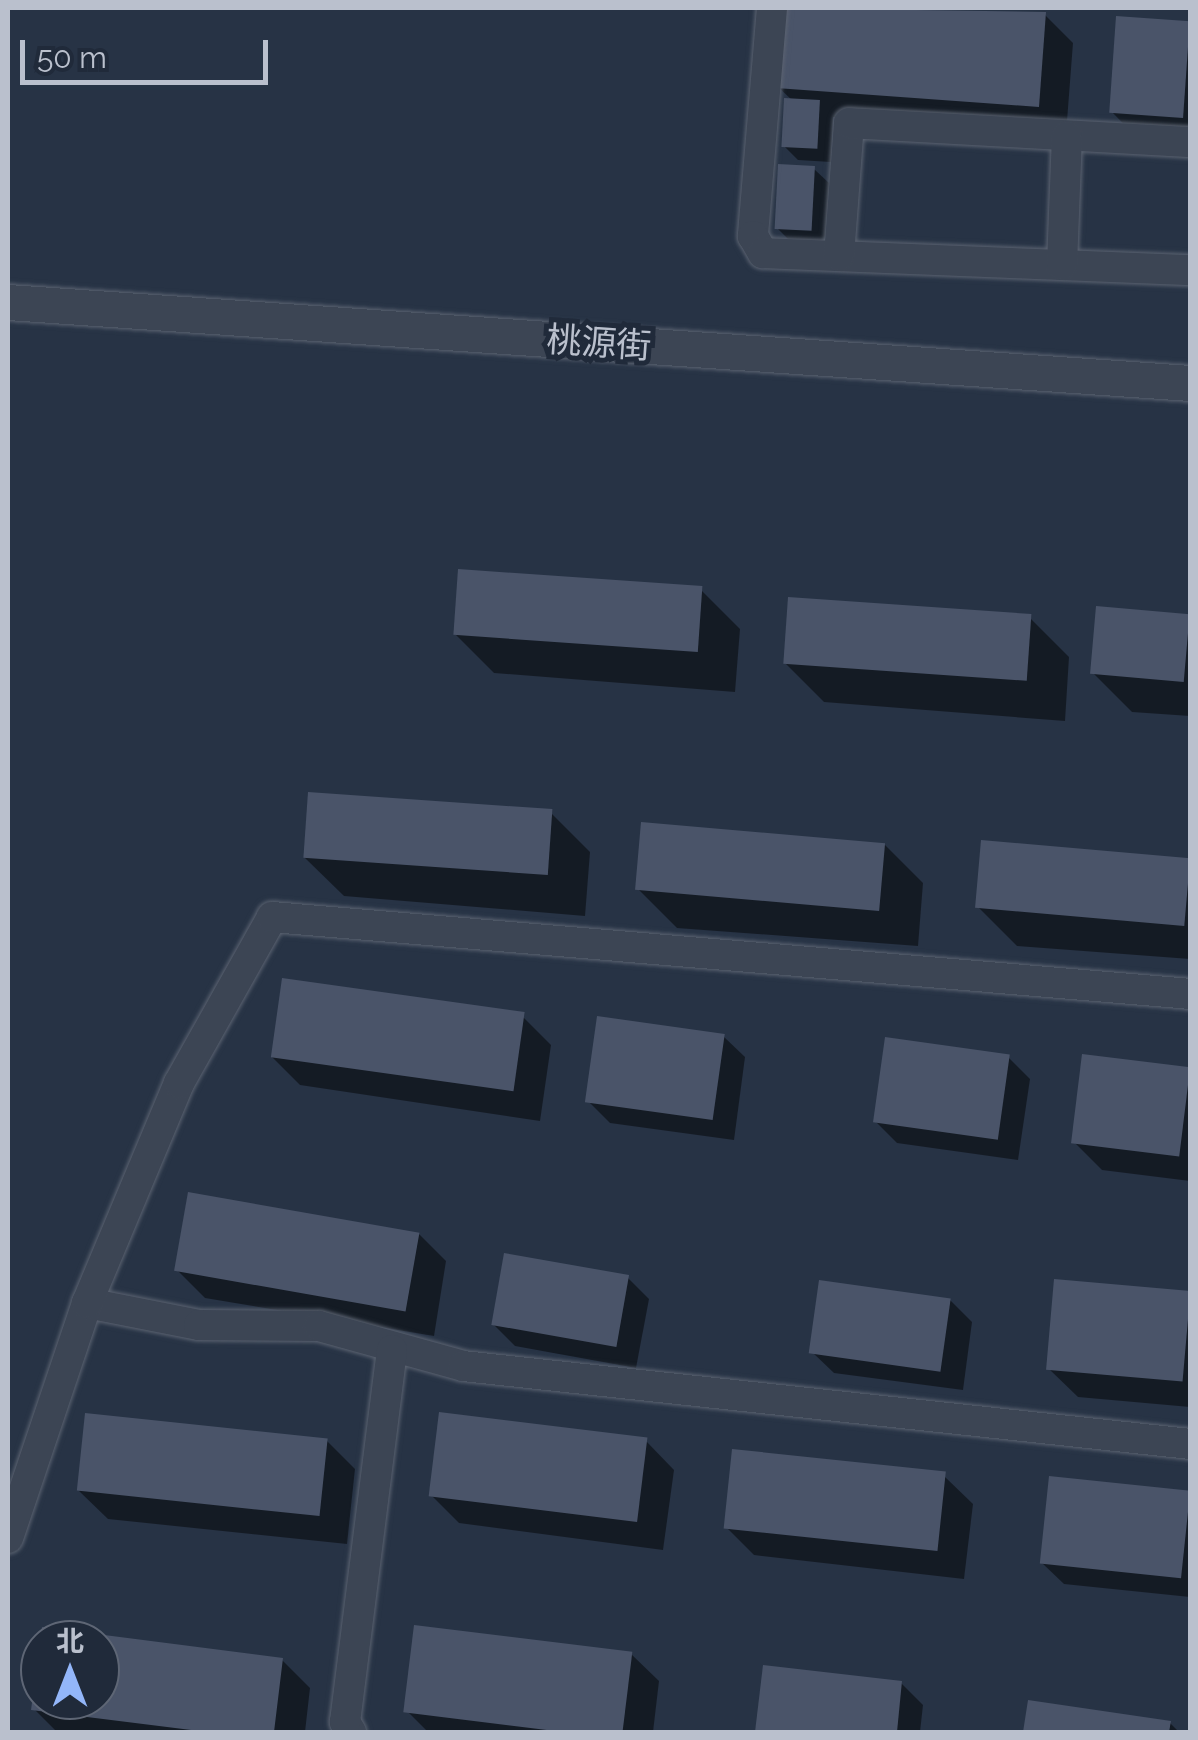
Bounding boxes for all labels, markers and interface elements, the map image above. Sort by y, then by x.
scale bar [25,20,272,82]
text: 50 m [37,40,107,75]
street label: 桃源街 [545,318,653,368]
north arrow [20,1620,120,1720]
text: 北 [56,1625,84,1658]

